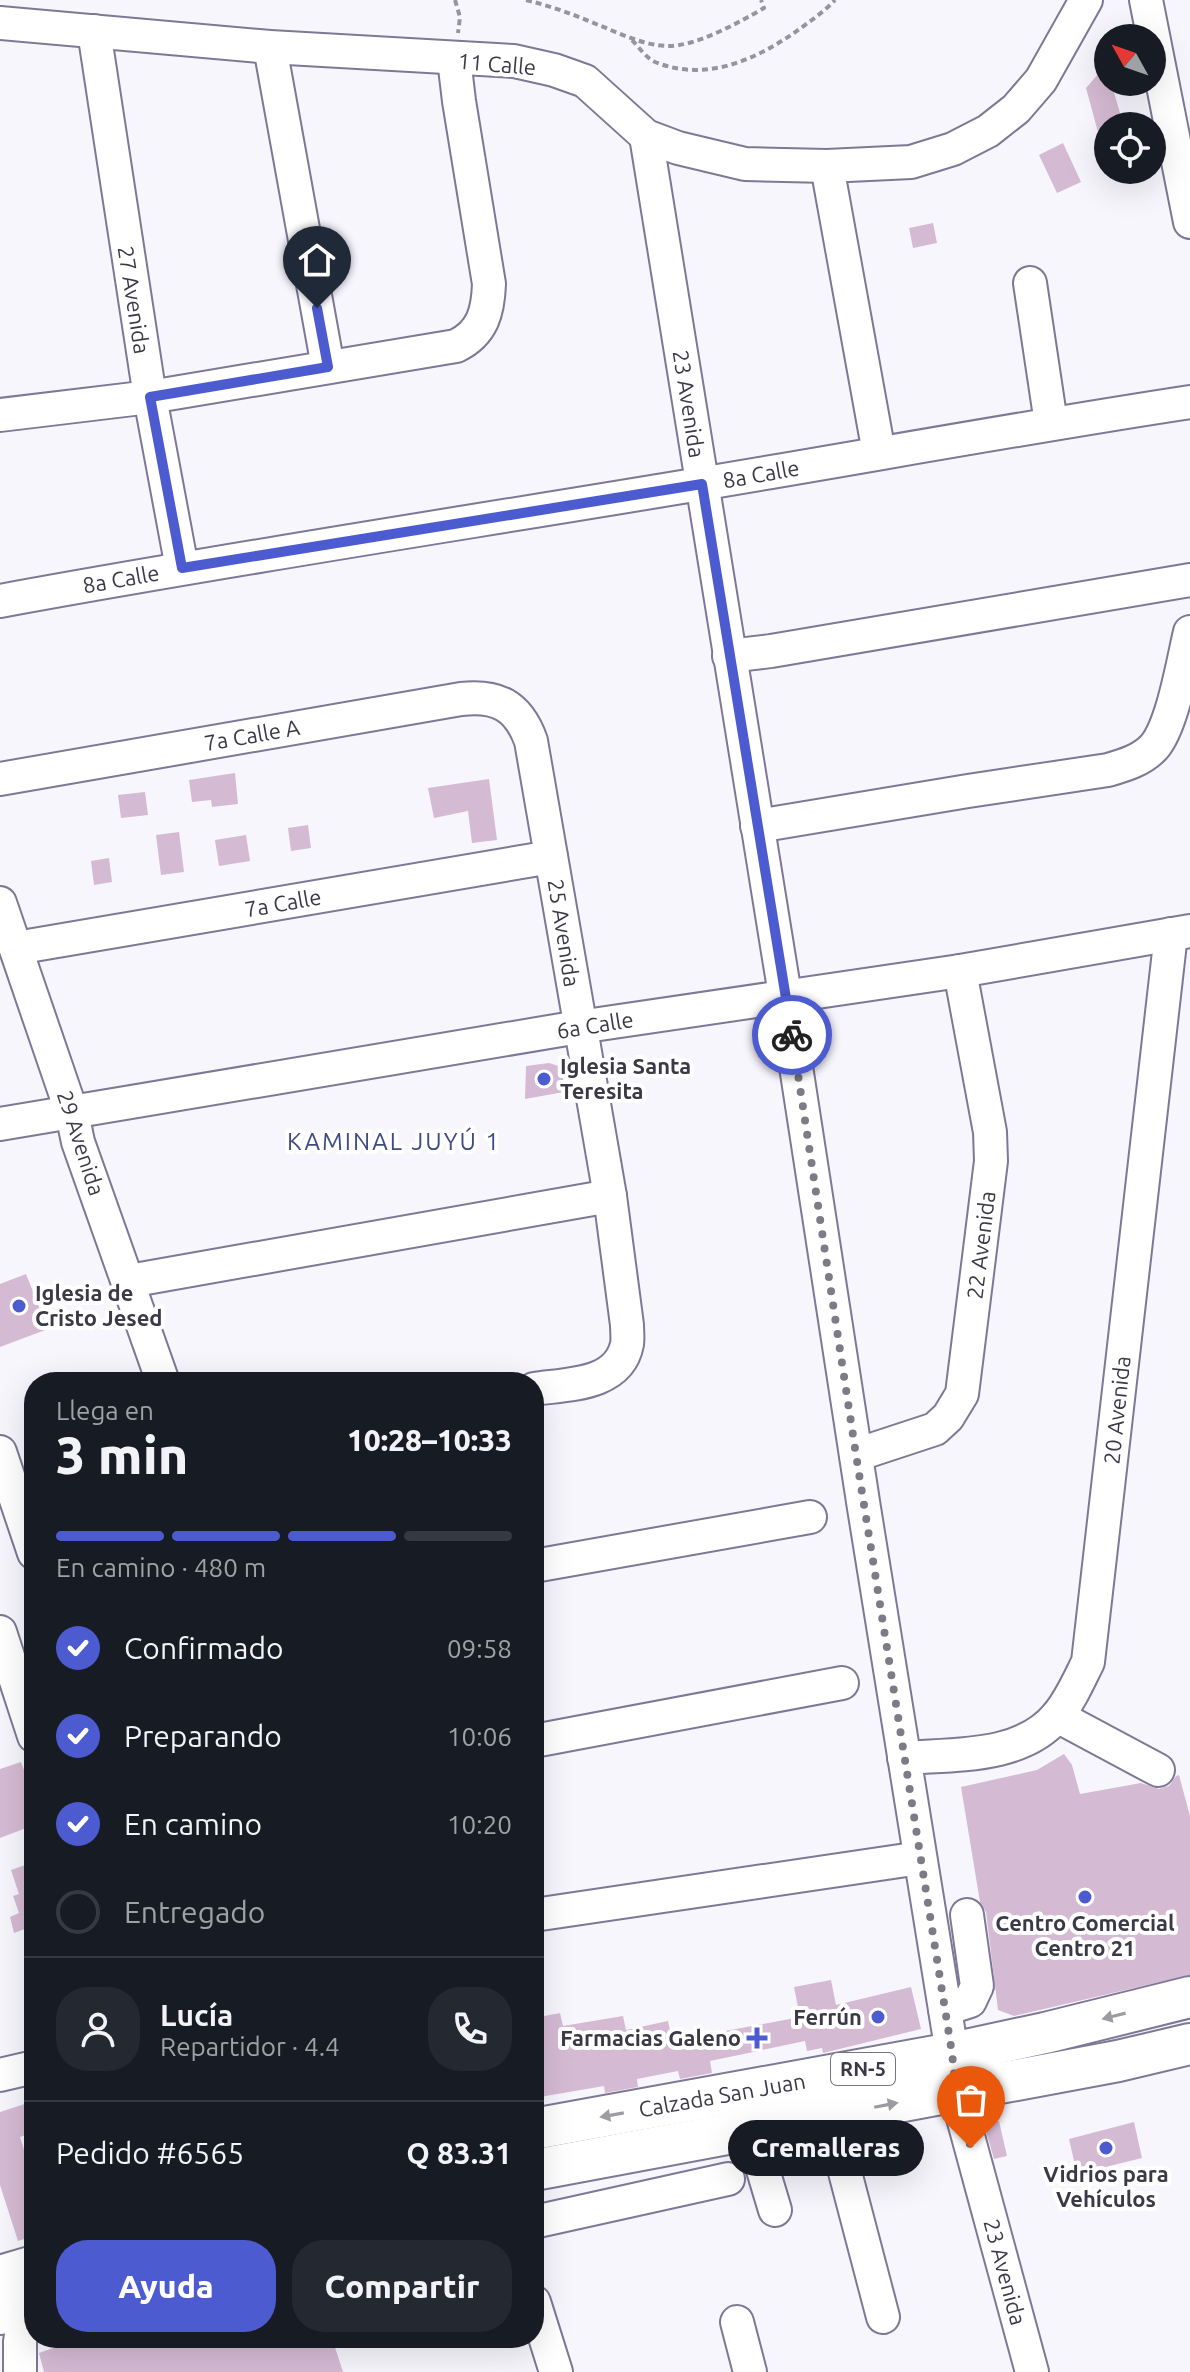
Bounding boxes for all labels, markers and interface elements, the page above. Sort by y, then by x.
north arrow [1094,24,1166,96]
map controls [1094,24,1166,184]
street label: 11 Calle [457,48,537,79]
button: locate [1094,112,1166,184]
pin [283,226,351,308]
icon: home [295,238,339,282]
street label: 27 Avenida [114,244,155,356]
street label: 23 Avenida [669,348,710,460]
street label: 8a Calle [721,454,801,493]
street label: 8a Calle [81,559,161,598]
street label: 7a Calle A [202,714,302,755]
street label: 25 Avenida [544,877,585,989]
street label: 7a Calle [243,883,323,922]
courier [752,995,832,1075]
street label: 6a Calle [555,1006,635,1043]
icon: bike [770,1013,814,1057]
place label: Iglesia Santa Teresita [560,1053,691,1103]
marker: Iglesia Santa Teresita [535,1070,553,1088]
street label: 29 Avenida [53,1087,110,1198]
district label: KAMINAL JUYÚ 1 [287,1127,501,1155]
street label: 22 Avenida [961,1189,1000,1300]
place label: Iglesia de Cristo Jesed [35,1280,163,1330]
marker: Iglesia de Cristo Jesed [10,1297,28,1315]
street label: 20 Avenida [1098,1355,1135,1465]
text: Llega en [56,1396,154,1425]
text: 10:28–10:33 [347,1423,512,1457]
text: 3 min [56,1426,188,1484]
text: En camino · 480 m [56,1553,266,1582]
icon: check [56,1626,100,1670]
text: Confirmado [124,1631,284,1665]
text: 09:58 [447,1634,512,1663]
icon: check [56,1714,100,1758]
text: Preparando [124,1719,282,1753]
text: 10:06 [447,1722,512,1751]
icon: check [56,1802,100,1846]
text: En camino [124,1807,262,1841]
text: 10:20 [447,1810,512,1839]
marker: Centro Comercial Centro 21 [1076,1888,1094,1906]
text: Entregado [124,1895,265,1929]
place label: Centro Comercial Centro 21 [995,1910,1175,1960]
button: person [56,1987,140,2071]
button: phone [428,1987,512,2071]
text: Lucía [160,1998,233,2032]
place label: Ferrún [793,2004,862,2029]
marker: Ferrún [869,2008,887,2026]
one-way arrow [1102,2010,1127,2022]
place label: Farmacias Galeno [560,2025,741,2050]
marker: Farmacias Galeno [748,2029,766,2047]
text: Repartidor · 4.4 [160,2032,340,2061]
road number: RN-5 [831,2053,895,2085]
pin [937,2066,1005,2148]
street label: Calzada San Juan [637,2068,807,2121]
icon: bag [949,2078,993,2122]
one-way arrow [874,2098,899,2111]
one-way arrow [599,2109,624,2121]
callout: Cremalleras [727,2120,923,2176]
text: Cremalleras [752,2133,900,2162]
text: Pedido #6565 [56,2136,244,2170]
text: Q 83.31 [406,2136,512,2170]
marker: Vidrios para Vehículos [1097,2139,1115,2157]
place label: Vidrios para Vehículos [1043,2161,1169,2211]
street label: 23 Avenida [979,2216,1032,2328]
button: Ayuda [56,2240,276,2332]
button: Compartir [292,2240,512,2332]

